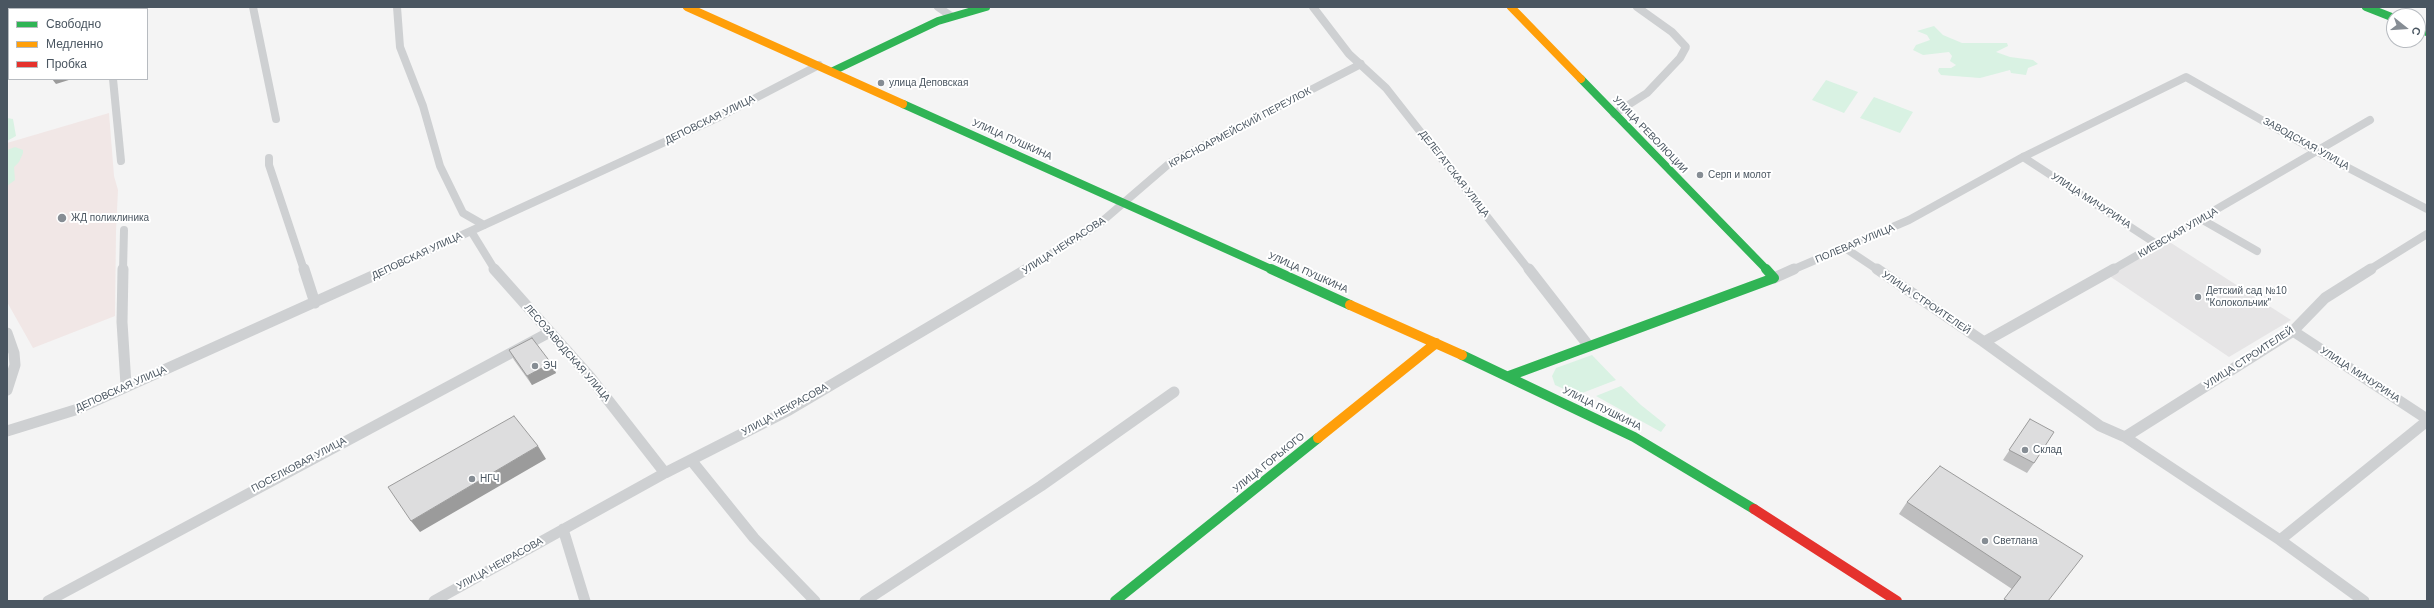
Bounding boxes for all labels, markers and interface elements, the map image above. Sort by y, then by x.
legend [8,8,148,80]
north arrow [2386,8,2426,48]
text: Свободно [46,17,101,31]
text: С [2410,26,2423,37]
text: Медленно [46,37,103,51]
text: Пробка [46,57,87,71]
place label: улица Деповская [889,77,968,89]
marker: улица Деповская [876,78,886,88]
street label: КРАСНОАРМЕЙСКИЙ ПЕРЕУЛОК [1167,85,1313,171]
street label: ДЕПОВСКАЯ УЛИЦА [663,93,757,147]
street label: УЛИЦА РЕВОЛЮЦИИ [1610,94,1690,176]
street label: ЗАВОДСКАЯ УЛИЦА [2261,115,2351,173]
street label: УЛИЦА ПУШКИНА [970,117,1054,163]
street label: ДЕЛЕГАТСКАЯ УЛИЦА [1416,128,1492,220]
place label: Серп и молот [1708,169,1771,181]
marker: Серп и молот [1695,170,1705,180]
street label: УЛИЦА МИЧУРИНА [2049,171,2133,231]
street label: КИЕВСКАЯ УЛИЦА [2136,205,2220,261]
marker: ЖД поликлиника [56,212,68,224]
place label: ЖД поликлиника [71,212,149,224]
street label: УЛИЦА НЕКРАСОВА [1020,215,1108,277]
street label: ПОЛЕВАЯ УЛИЦА [1814,222,1896,266]
street label: ДЕПОВСКАЯ УЛИЦА [370,230,464,282]
street label: УЛИЦА ПУШКИНА [1266,250,1350,296]
street label: УЛИЦА СТРОИТЕЛЕЙ [1879,269,1973,337]
place label: Детский сад №10 "Колокольчик" [2206,285,2287,308]
marker: Детский сад №10 "Колокольчик" [2193,292,2203,302]
street label: ЛЕСОЗАВОДСКАЯ УЛИЦА [521,302,613,404]
street label: УЛИЦА СТРОИТЕЛЕЙ [2202,325,2296,391]
street label: УЛИЦА МИЧУРИНА [2318,345,2402,405]
place label: ЭЧ [543,360,557,372]
marker: ЭЧ [530,361,540,371]
street label: ДЕПОВСКАЯ УЛИЦА [74,364,168,414]
street label: УЛИЦА НЕКРАСОВА [740,381,830,439]
street label: УЛИЦА ПУШКИНА [1561,385,1643,433]
street label: УЛИЦА ГОРЬКОГО [1231,430,1307,496]
street label: ПОСЕЛКОВАЯ УЛИЦА [249,435,349,495]
place label: Склад [2033,444,2062,456]
marker: Склад [2020,445,2030,455]
place label: НГЧ [480,473,499,485]
marker: НГЧ [467,474,477,484]
street label: УЛИЦА НЕКРАСОВА [455,535,545,593]
place label: Светлана [1993,535,2037,547]
marker: Светлана [1980,536,1990,546]

